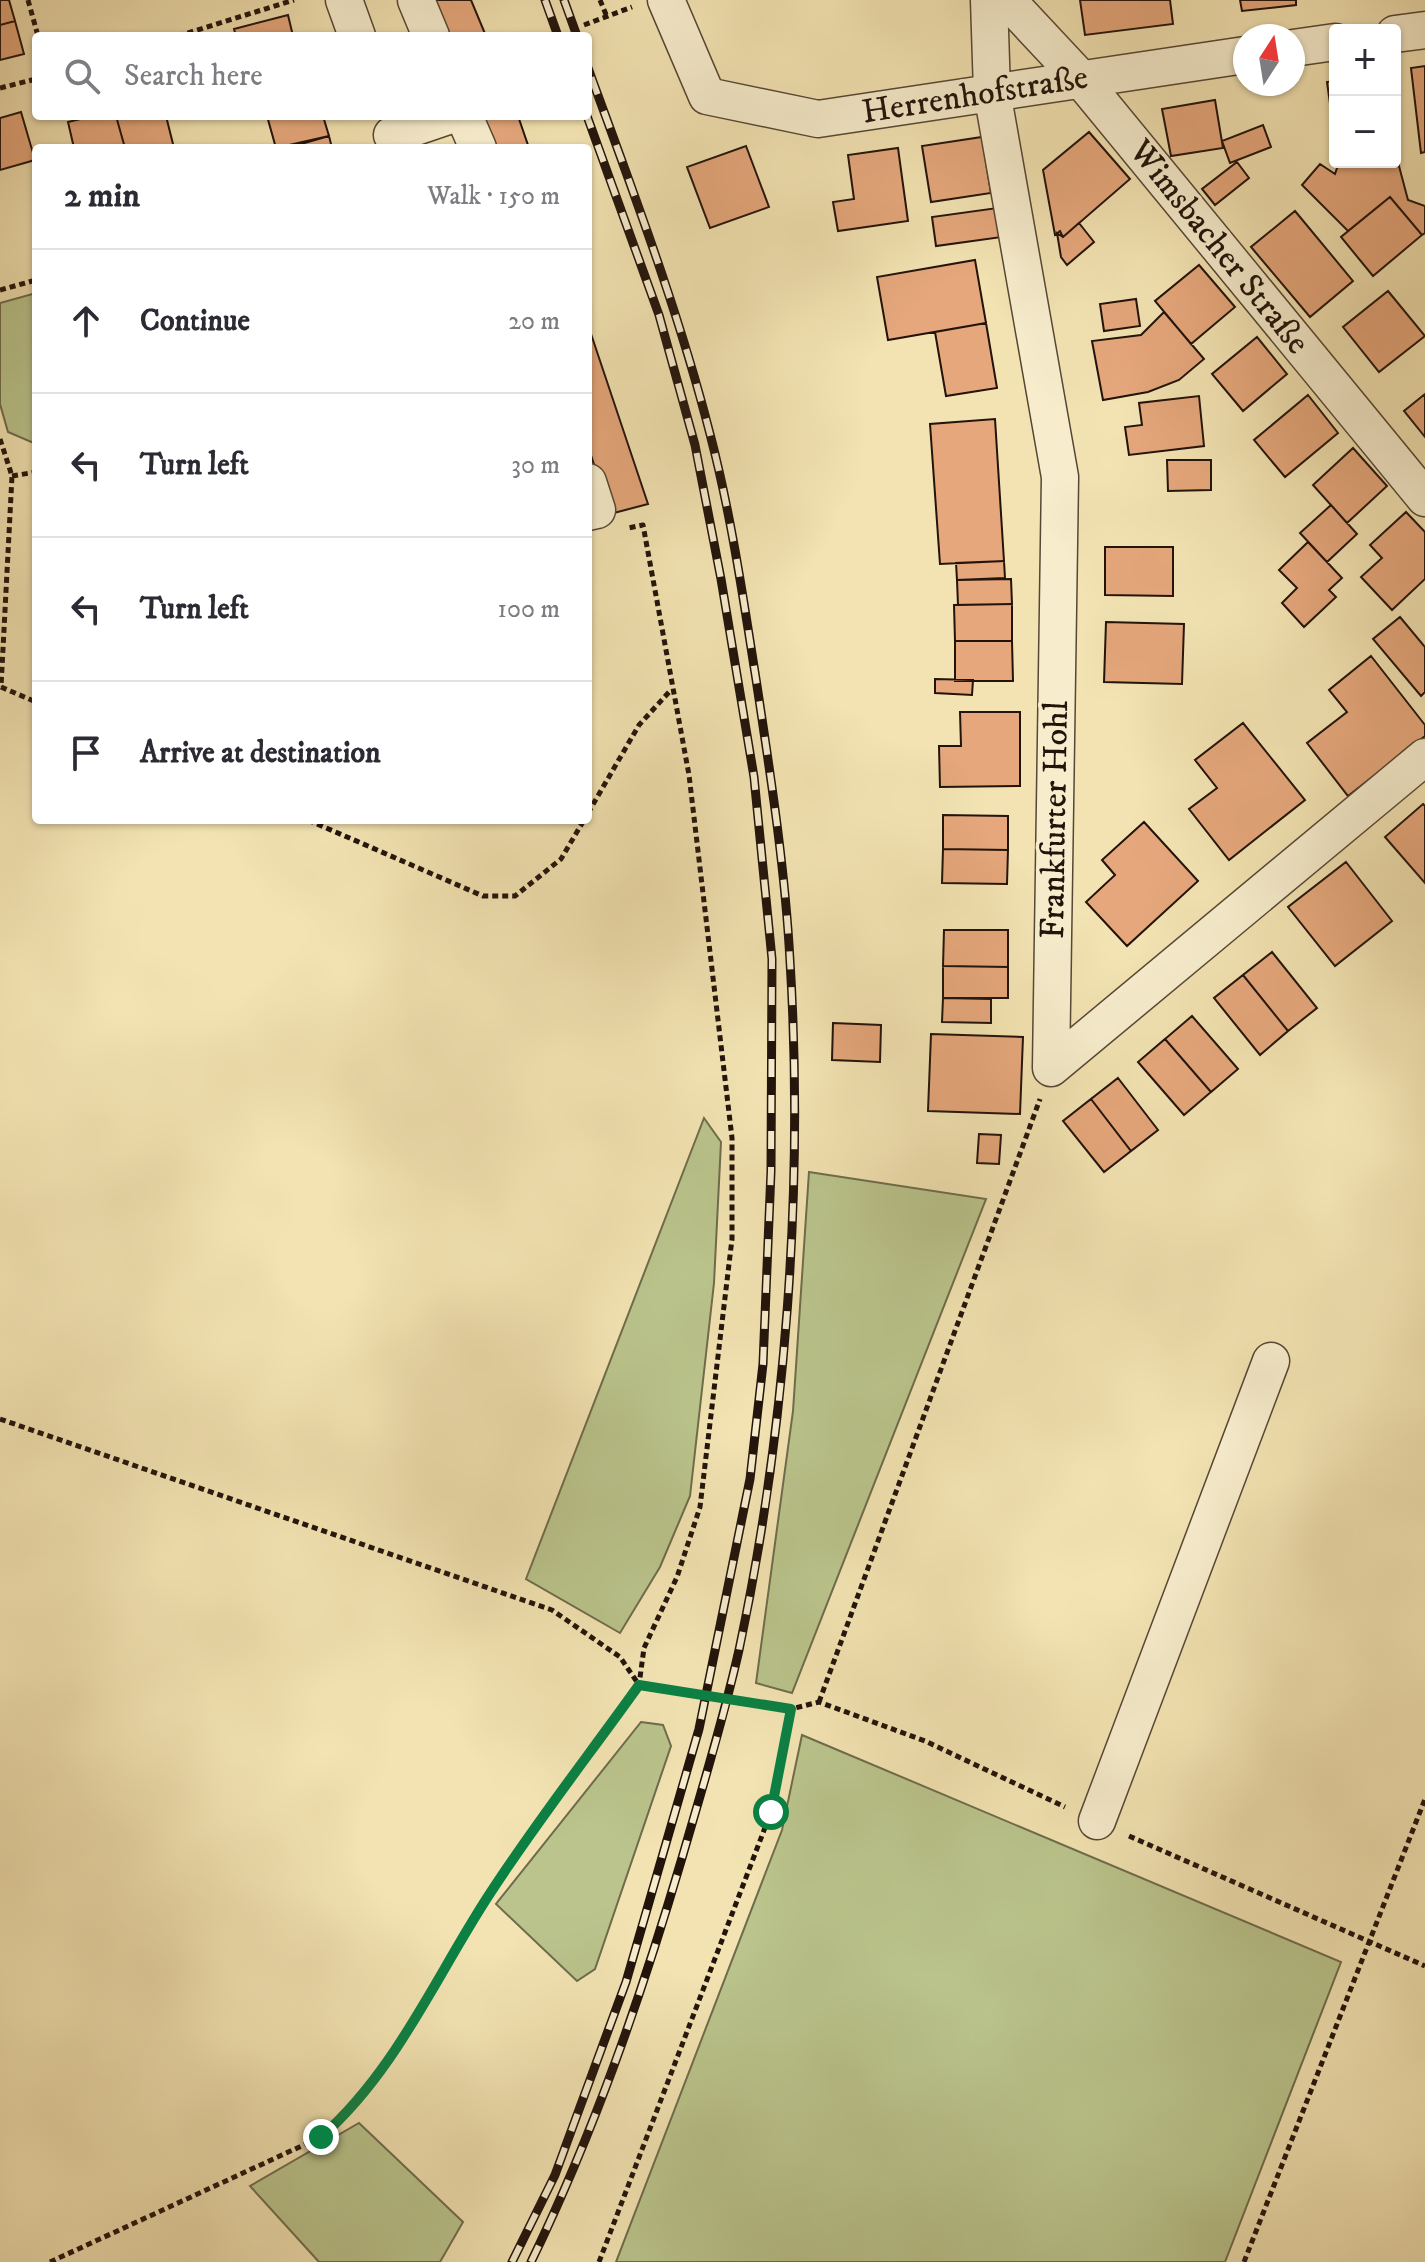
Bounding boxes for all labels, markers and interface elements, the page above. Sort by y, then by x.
north arrow [1233,24,1305,96]
map controls [1329,24,1401,168]
button: + [1329,24,1401,96]
search box [32,32,592,120]
icon: search [60,54,104,98]
street label: Herrenhofstraße [859,56,1091,134]
text: Search here [124,58,263,95]
button: − [1329,96,1401,168]
street label: Wimsbacher Straße [1119,130,1318,363]
text: 2 min [64,175,140,217]
text: Walk · 150 m [427,180,560,213]
icon: ahead [64,299,108,343]
text: Continue [140,303,250,340]
text: 20 m [508,305,560,338]
icon: left [64,443,108,487]
text: Turn left [140,447,249,484]
text: 30 m [511,449,560,482]
icon: left [64,587,108,631]
text: Turn left [140,591,249,628]
text: 100 m [497,593,560,626]
street label: Frankfurter Hohl [1032,700,1078,939]
icon: arrive [64,731,108,775]
text: Arrive at destination [140,735,381,772]
route start [753,1794,789,1830]
route end [303,2119,339,2155]

